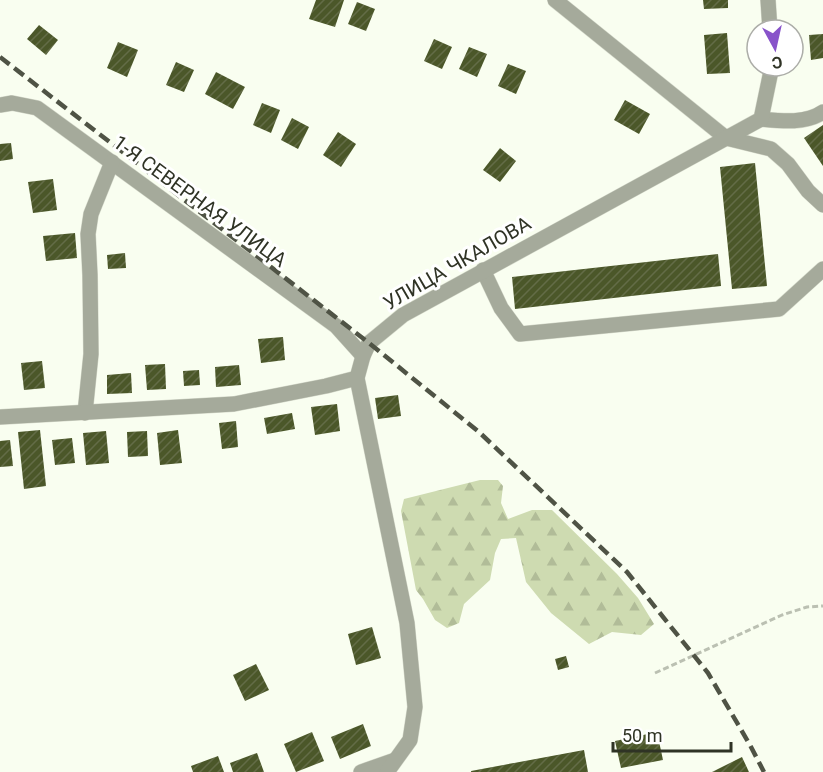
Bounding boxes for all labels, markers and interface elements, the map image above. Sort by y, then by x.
north arrow [745,18,805,78]
text: С [771,52,784,72]
street label: 1-Я СЕВЕРНАЯ УЛИЦА [108,130,292,272]
street label: УЛИЦА ЧКАЛОВА [379,211,535,315]
scale bar [613,715,732,753]
text: 50 m [622,725,662,746]

